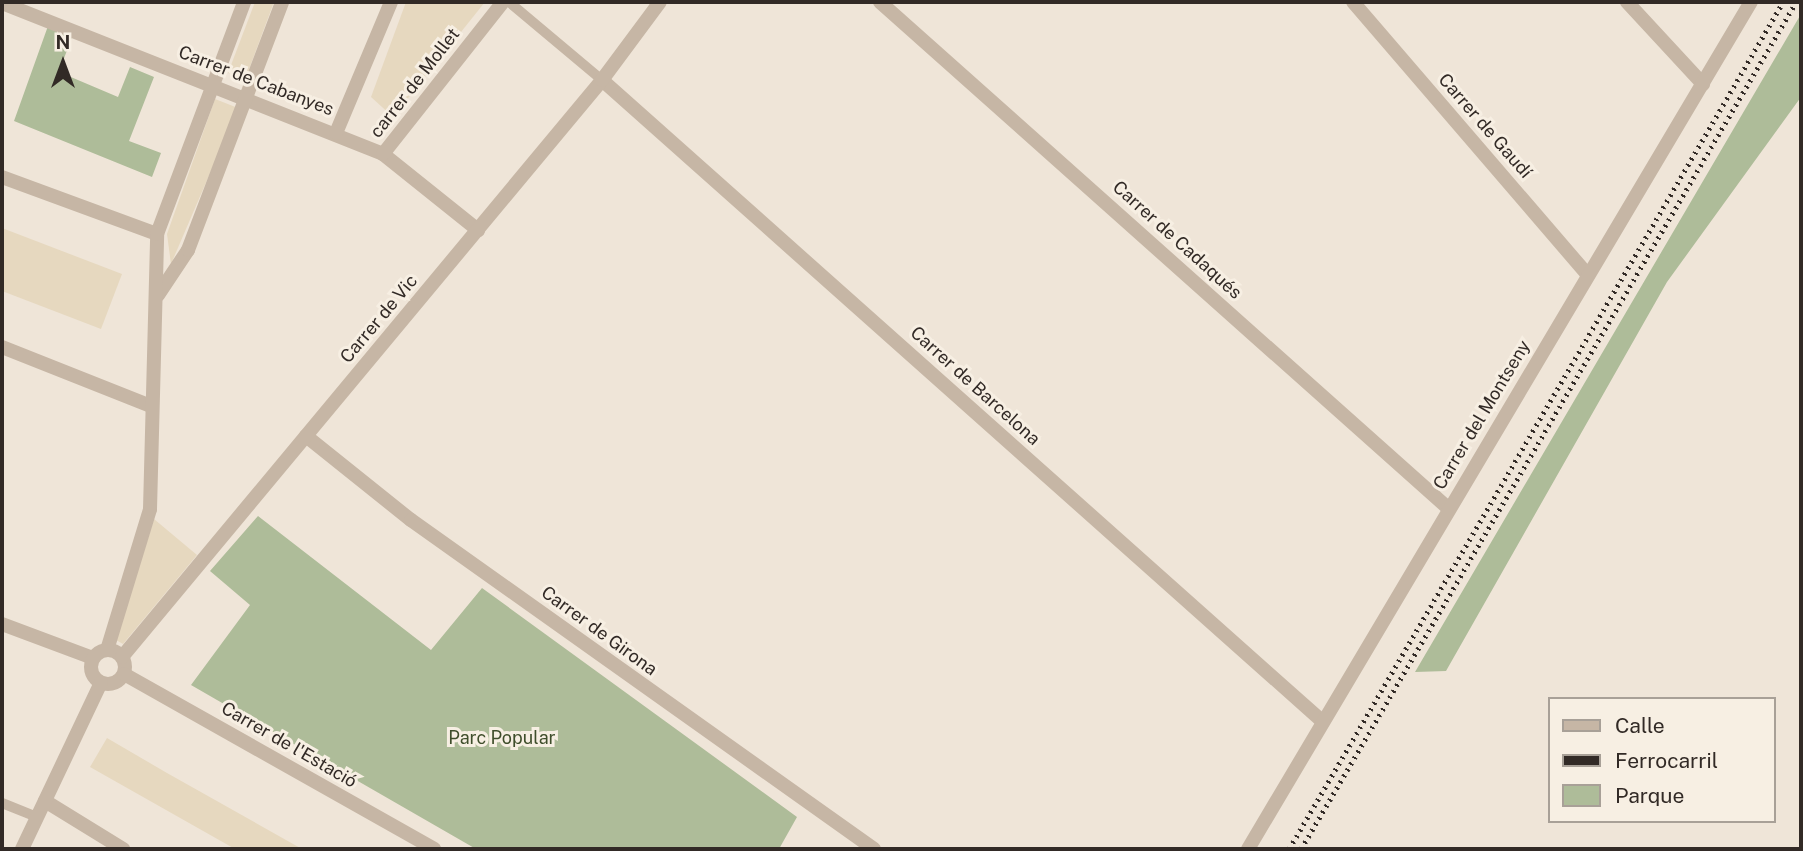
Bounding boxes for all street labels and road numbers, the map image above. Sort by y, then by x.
street label: carrer de Mollet [365,24,465,142]
street label: Carrer de Cabanyes [175,41,337,121]
street label: Carrer de Gaudí [1434,69,1536,183]
street label: Carrer de Cadaqués [1108,176,1246,304]
street label: Carrer de Vic [336,270,422,368]
street label: Carrer de Barcelona [906,322,1044,450]
street label: Carrer del Montseny [1429,336,1535,494]
street label: Carrer de Girona [537,582,661,680]
street label: Carrer de l'Estació [217,697,361,793]

